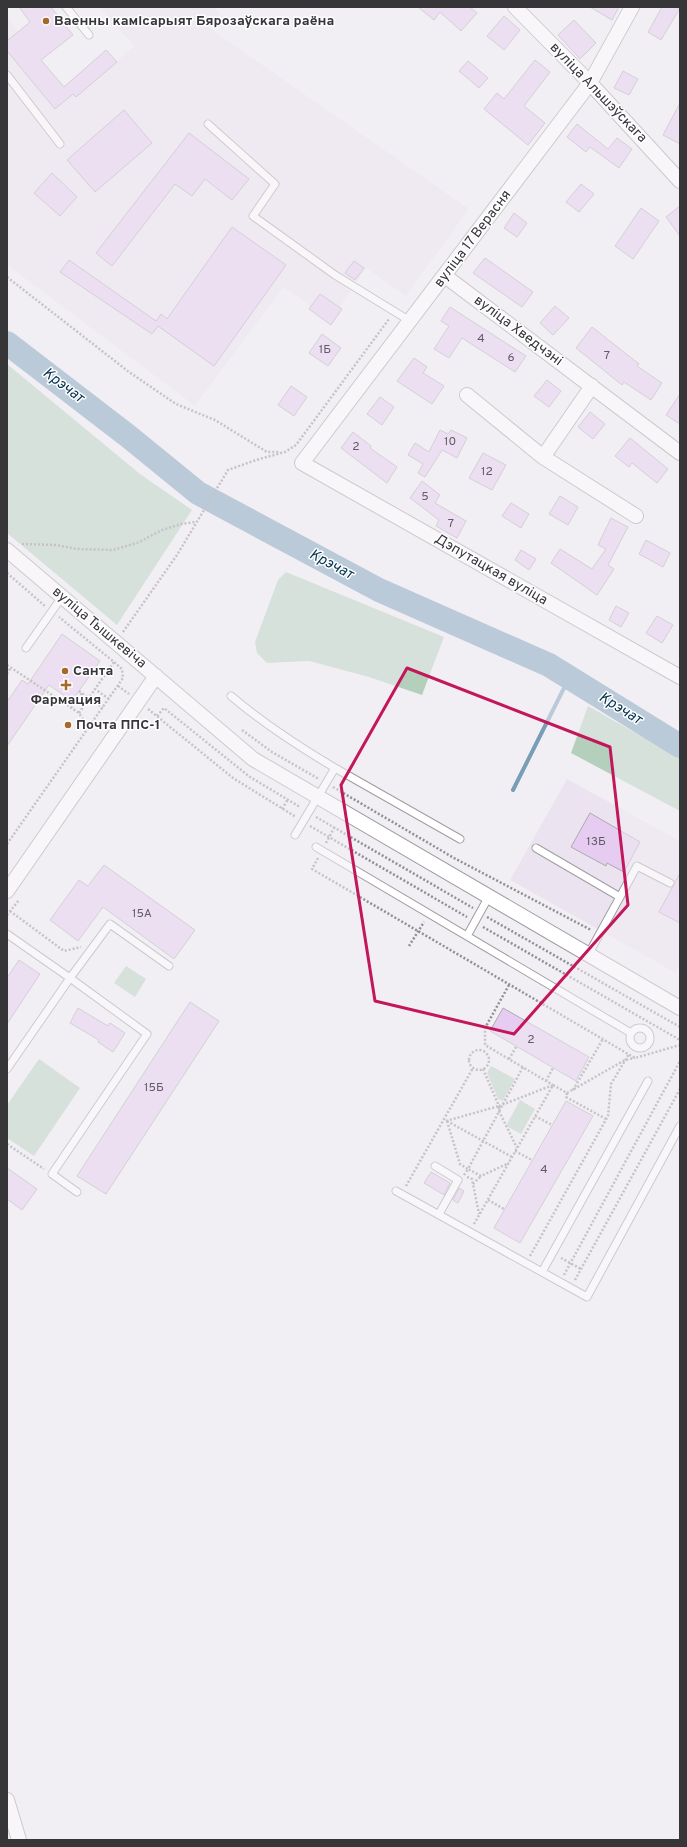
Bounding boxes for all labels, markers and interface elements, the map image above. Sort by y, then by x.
place label: Ваенны камісарыят Бярозаўскага раёна [54,13,334,30]
marker: Ваенны камісарыят Бярозаўскага раёна [41,16,51,26]
street label: вуліца Альшэўскага [546,39,650,147]
street label: вуліца 17 Верасня [431,187,515,291]
street label: вуліца Хведчэні [470,292,566,370]
house number: 4 [477,331,485,347]
house number: 1Б [319,342,331,358]
house number: 7 [604,348,610,364]
house number: 6 [507,350,515,366]
water label: Крэчат [38,364,89,409]
house number: 10 [444,434,456,450]
house number: 2 [352,439,360,455]
house number: 12 [481,464,493,480]
house number: 5 [421,489,429,505]
house number: 7 [448,516,454,532]
street label: Дэпутацкая вуліца [432,531,550,609]
water label: Крэчат [306,546,358,585]
street label: вуліца Тышкевіча [48,584,150,672]
place label: Санта [73,663,113,680]
marker: Санта [60,666,70,676]
marker: Фармация [61,680,71,690]
water label: Крэчат [595,688,646,730]
place label: Фармация [31,692,101,709]
place label: Почта ППС-1 [76,717,160,734]
marker: Почта ППС-1 [63,720,73,730]
house number: 13Б [586,834,606,850]
house number: 15А [132,906,152,922]
house number: 2 [527,1032,535,1048]
house number: 15Б [144,1080,164,1096]
house number: 4 [540,1162,548,1178]

